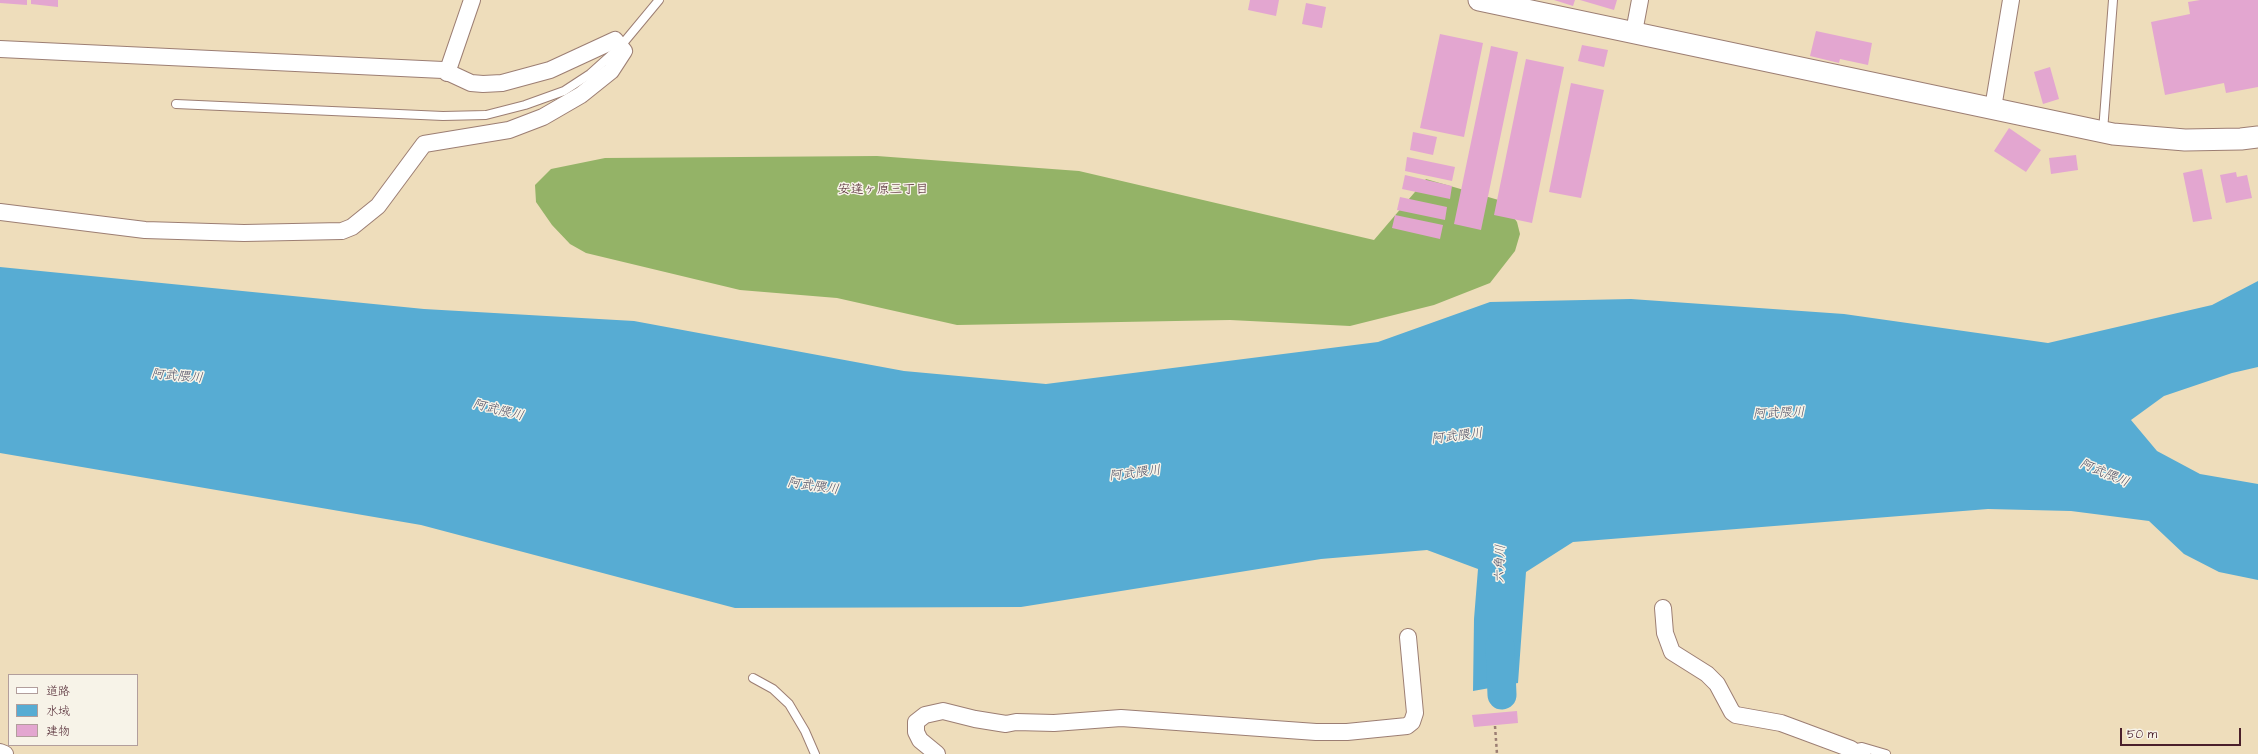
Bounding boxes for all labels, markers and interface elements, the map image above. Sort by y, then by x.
district label: 安達ヶ原三丁目 [838,182,928,198]
water label: 阿武隈川 [150,367,204,387]
water label: 阿武隈川 [471,397,525,425]
water label: 阿武隈川 [1753,405,1805,423]
water label: 阿武隈川 [1430,426,1484,448]
water label: 阿武隈川 [2077,457,2131,491]
water label: 阿武隈川 [1108,463,1162,485]
water label: 阿武隈川 [786,476,840,498]
water label: 六角川 [1493,544,1509,584]
legend [8,674,138,746]
text: 道路 [46,683,70,700]
text: 水域 [46,703,70,720]
scale bar [2122,720,2243,746]
text: 建物 [46,723,70,740]
text: 50 m [2127,726,2157,743]

